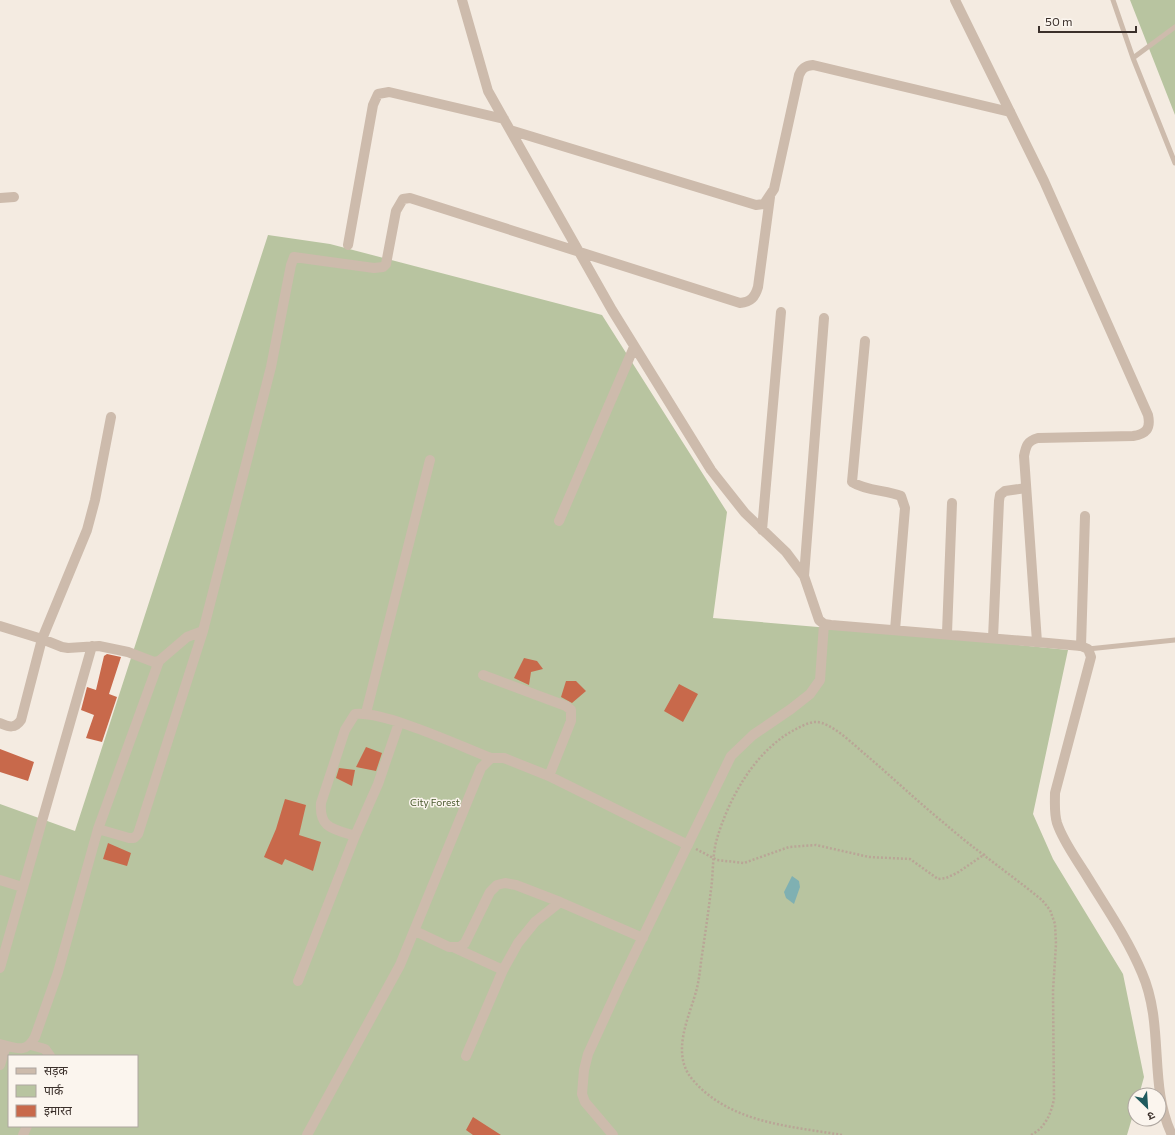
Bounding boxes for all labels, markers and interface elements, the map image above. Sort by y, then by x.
scale bar [1039,8,1136,34]
text: 50 m [1045,14,1073,28]
park label: City Forest [410,796,460,808]
legend [8,1055,138,1127]
text: सड़क [44,1063,69,1078]
text: पार्क [44,1083,64,1097]
north arrow [1127,1087,1167,1127]
text: इमारत [44,1103,73,1118]
text: उ [1145,1109,1157,1124]

